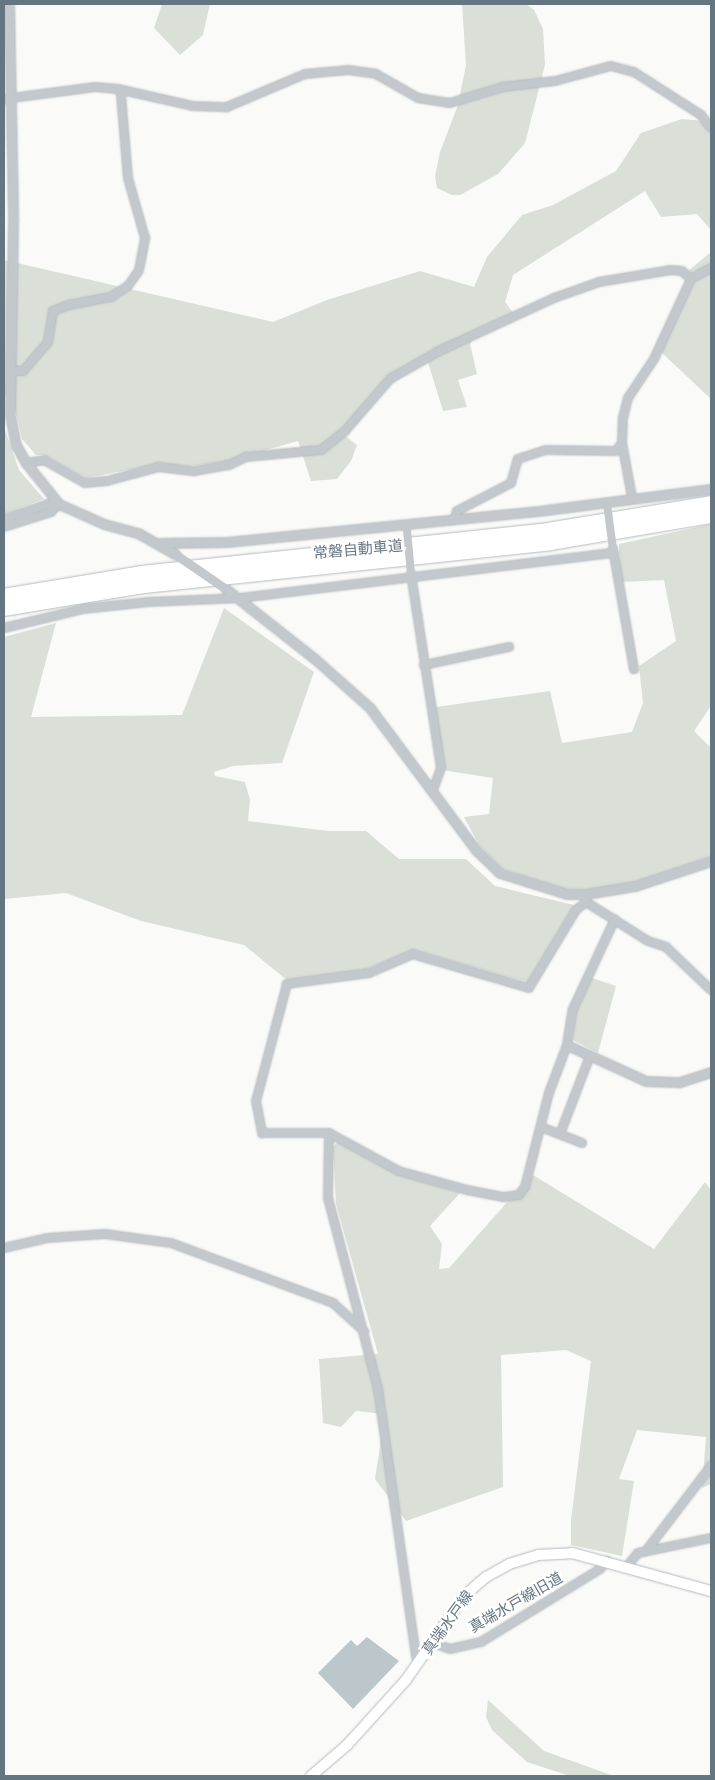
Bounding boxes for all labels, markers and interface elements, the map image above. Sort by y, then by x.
street label: 常磐自動車道 [312,537,404,563]
street label: 真端水戸線旧道 [466,1569,566,1637]
street label: 真端水戸線 [419,1587,477,1659]

